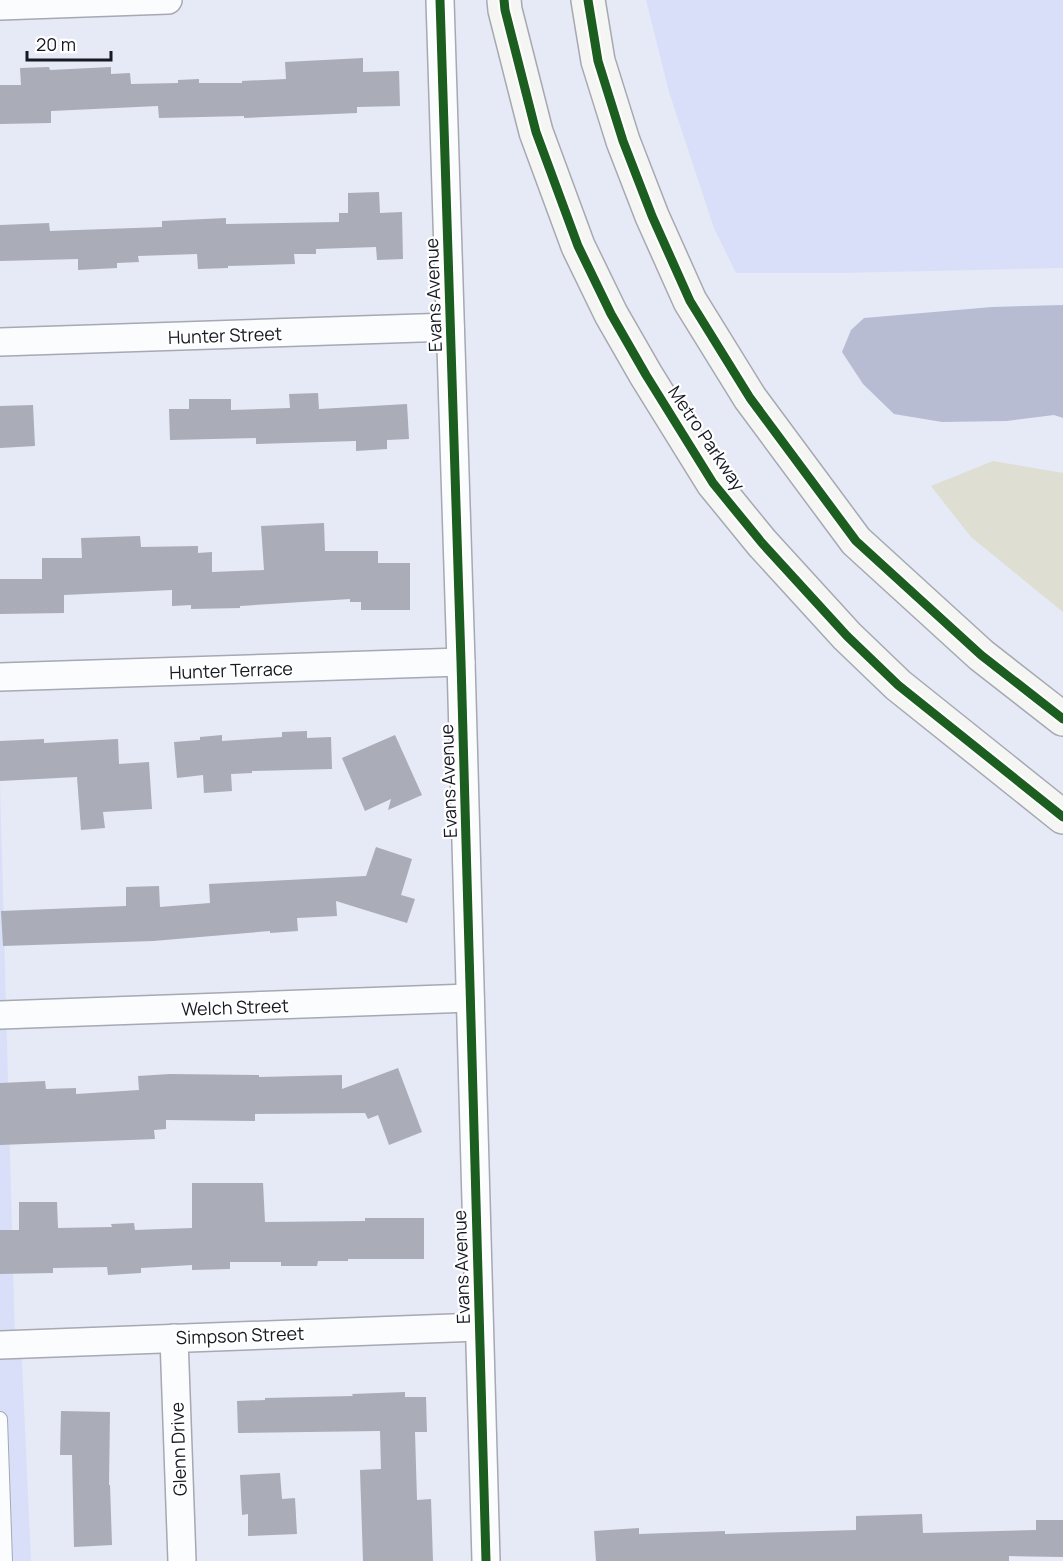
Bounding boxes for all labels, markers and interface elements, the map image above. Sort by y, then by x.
scale bar [27,24,111,62]
text: 20 m [36,32,76,56]
street label: Evans Avenue [419,237,447,353]
street label: Hunter Street [168,321,282,349]
street label: Metro Parkway [663,381,751,495]
street label: Hunter Terrace [169,656,293,684]
street label: Evans Avenue [434,723,462,839]
street label: Welch Street [181,993,289,1021]
street label: Evans Avenue [447,1209,475,1325]
street label: Simpson Street [175,1321,305,1349]
street label: Glenn Drive [164,1402,192,1496]

